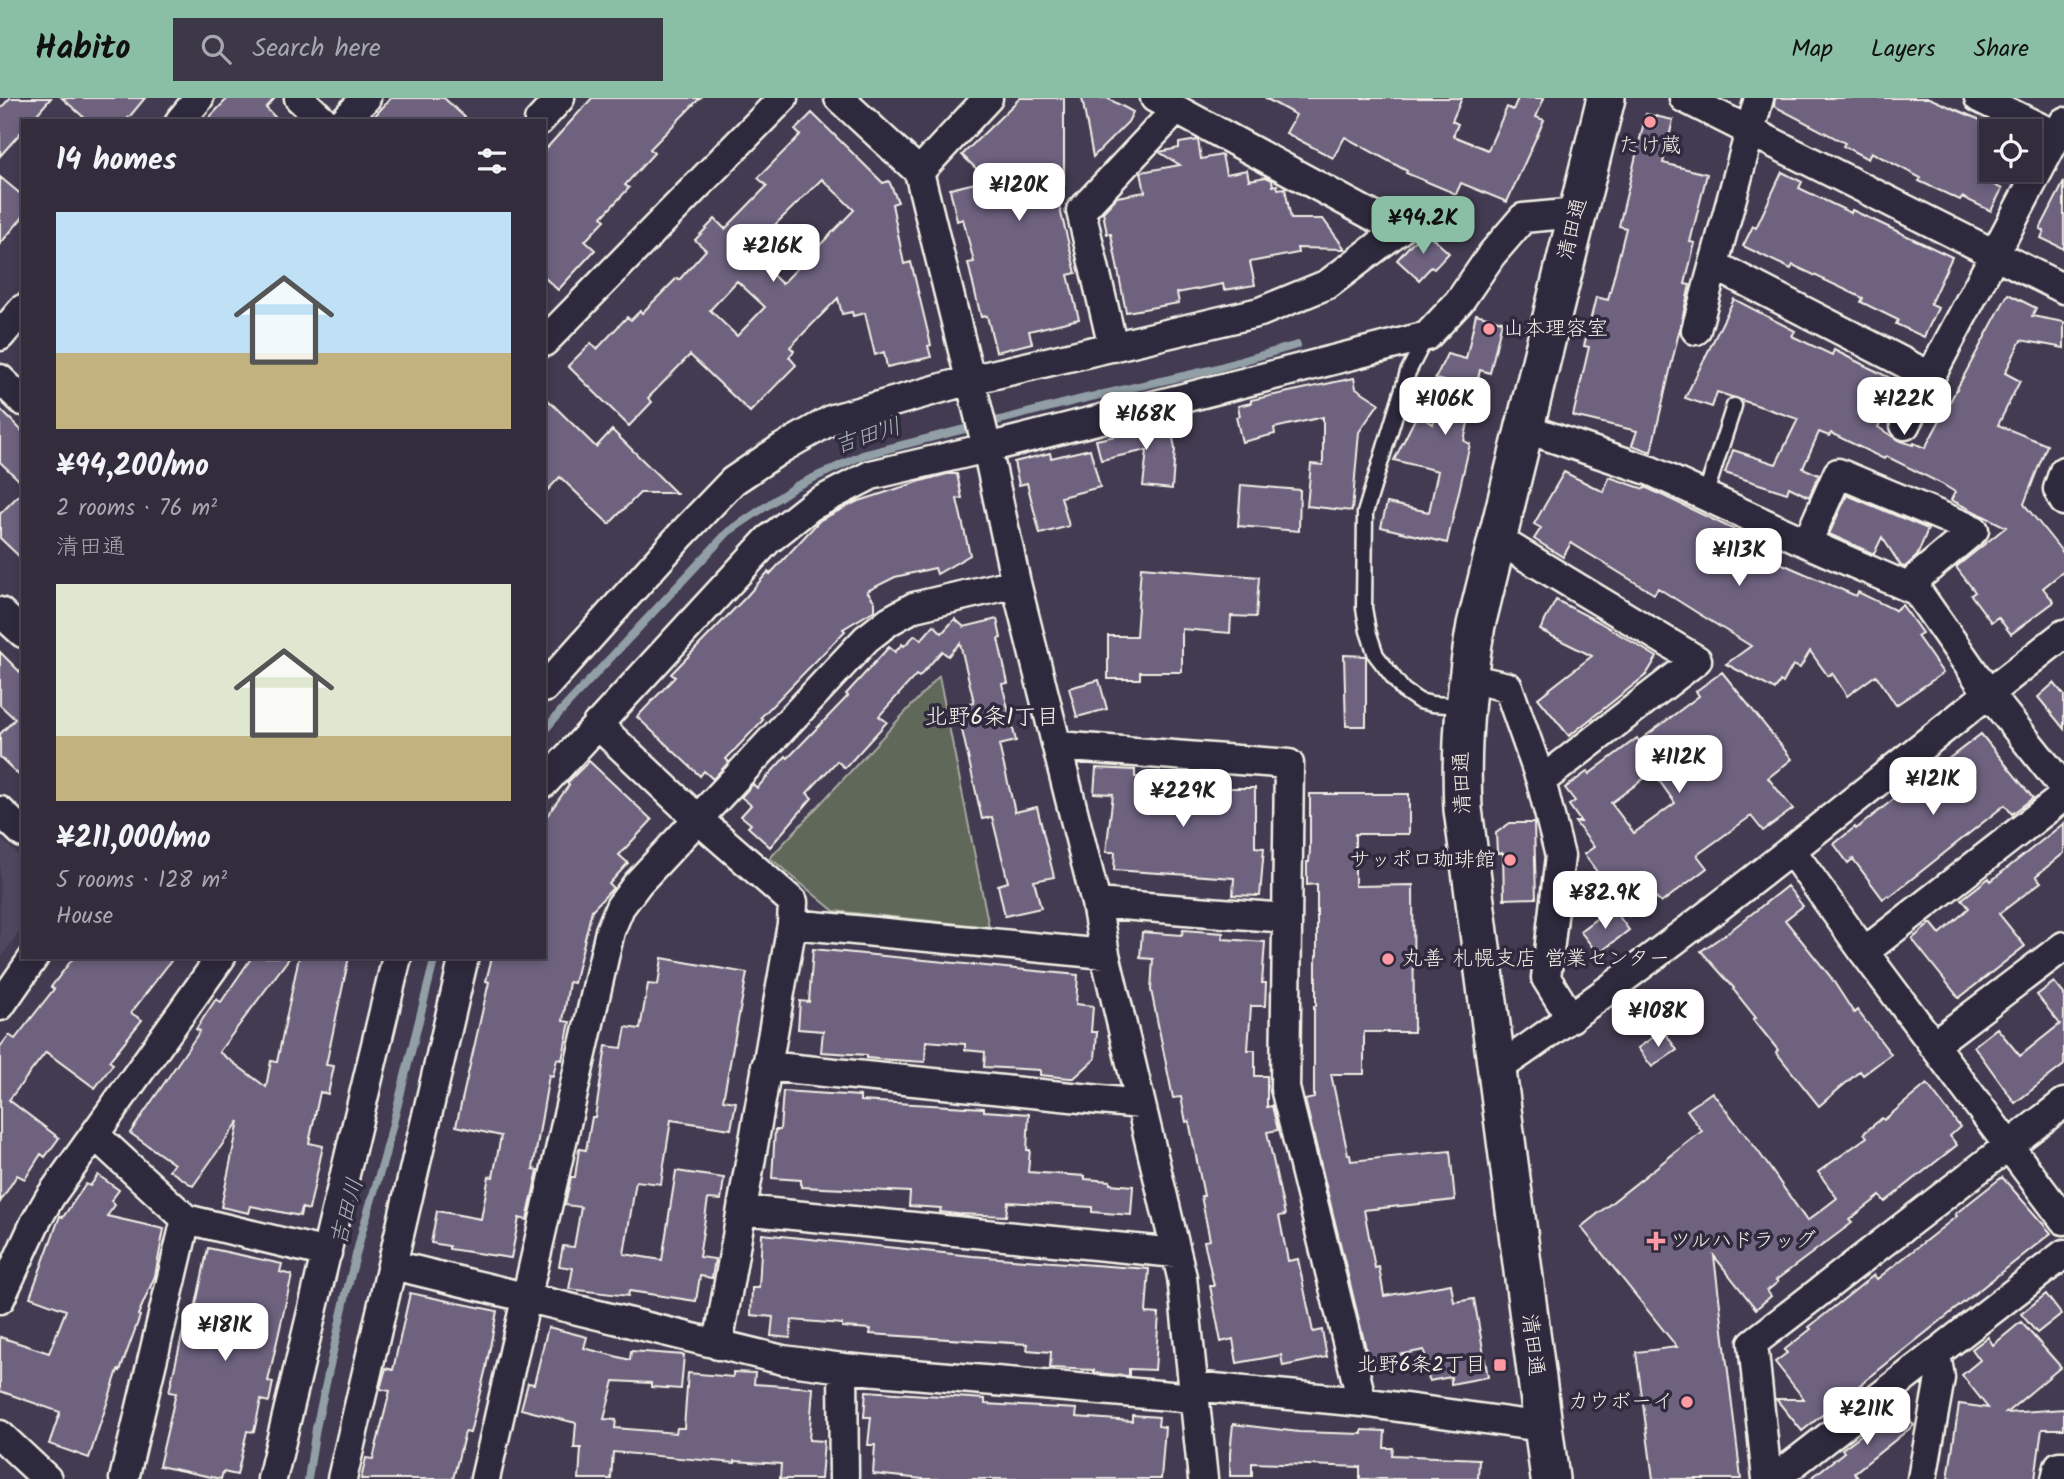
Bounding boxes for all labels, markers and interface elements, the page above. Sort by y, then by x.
search box [173,18,663,81]
text: Habito [35,23,131,76]
text: Search here [253,28,381,70]
icon: search [197,30,235,68]
text: Map [1791,30,1833,69]
text: Layers [1871,30,1935,69]
text: Share [1973,30,2029,69]
marker: たけ蔵 [1642,114,1658,130]
map controls [1979,119,2042,182]
button: locate [1979,119,2042,182]
place label: たけ蔵 [1619,130,1682,163]
text: 14 homes [56,137,177,185]
icon: filters [473,142,511,180]
pin: ¥120K [970,164,1068,223]
text: ¥120K [989,168,1049,204]
street label: 清田通 [1549,194,1597,264]
pin: ¥94.2K [1366,197,1480,256]
text: ¥94.2K [1387,201,1459,237]
pin: ¥216K [724,225,822,284]
text: ¥216K [743,229,803,265]
icon: home [221,257,347,383]
place label: 山本理容室 [1503,313,1608,346]
marker: 山本理容室 [1481,321,1497,337]
pin: ¥106K [1396,378,1494,437]
pin: ¥122K [1855,378,1953,437]
text: ¥106K [1415,382,1475,418]
text: ¥122K [1873,382,1935,418]
pin: ¥168K [1097,392,1195,452]
text: ¥168K [1116,397,1176,433]
water label: 吉田川 [830,409,906,465]
text: ¥94,200/mo [56,443,209,491]
text: 2 rooms · 76 m² [56,491,217,527]
pin: ¥113K [1690,528,1788,588]
text: 清田通 [56,530,125,566]
text: ¥113K [1712,533,1766,569]
icon: home [221,630,347,756]
district label: 北野6条1丁目 [924,700,1060,736]
pin: ¥112K [1630,736,1728,795]
text: ¥112K [1651,740,1707,776]
street label: 清田通 [1445,751,1481,815]
pin: ¥121K [1884,758,1982,817]
text: ¥121K [1905,762,1961,798]
pin: ¥229K [1134,770,1232,829]
text: ¥229K [1150,774,1216,810]
text: ¥211,000/mo [56,815,211,863]
place label: サッポロ珈琲館 [1349,844,1496,877]
marker: サッポロ珈琲館 [1502,852,1518,868]
text: 5 rooms · 128 m² [56,863,227,899]
pin: ¥82.9K [1548,872,1662,931]
text: ¥82.9K [1569,876,1641,912]
text: House [56,899,113,935]
place label: 丸善 札幌支店 営業センター [1402,943,1670,976]
marker: 丸善 札幌支店 営業センター [1380,951,1396,967]
pin: ¥108K [1609,990,1707,1049]
text: ¥108K [1628,994,1688,1030]
water label: 吉田川 [322,1174,374,1250]
place label: ツルハドラッグ [1670,1225,1816,1258]
marker: ツルハドラッグ [1648,1233,1664,1249]
pin: ¥181K [176,1304,274,1363]
text: ¥181K [197,1308,253,1344]
street label: 清田通 [1512,1312,1552,1378]
place label: 北野6条2丁目 [1357,1349,1486,1382]
marker: 北野6条2丁目 [1492,1357,1508,1373]
place label: カウボーイ [1568,1386,1673,1419]
pin: ¥211K [1818,1388,1916,1447]
text: ¥211K [1839,1392,1895,1428]
marker: カウボーイ [1679,1394,1695,1410]

